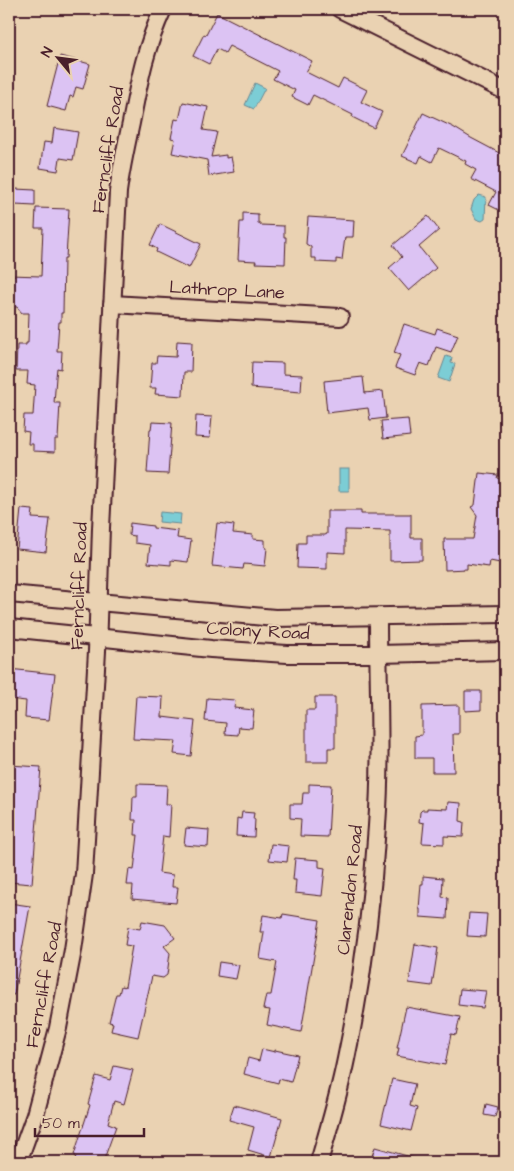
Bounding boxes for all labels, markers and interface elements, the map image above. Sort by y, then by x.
north arrow [32,32,82,82]
text: N [37,43,58,61]
street label: Ferncliff Road [86,85,130,215]
street label: Lathrop Lane [169,274,286,306]
street label: Ferncliff Road [64,522,94,650]
street label: Colony Road [206,616,310,647]
street label: Clarendon Road [331,824,369,956]
street label: Ferncliff Road [20,920,68,1050]
scale bar [35,1106,144,1138]
text: 50 m [42,1113,80,1134]

